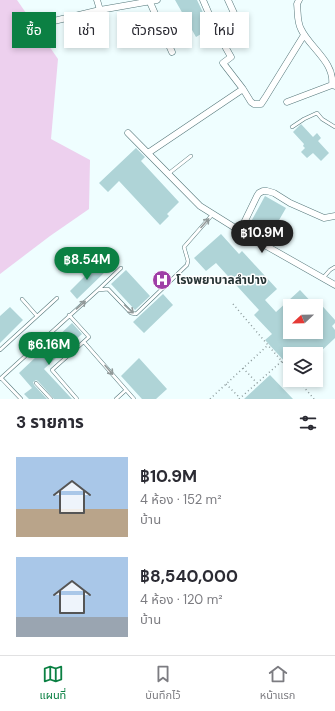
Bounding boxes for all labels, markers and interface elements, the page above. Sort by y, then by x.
chip: ซื้อ [12,12,56,48]
chip: เช่า [64,12,109,48]
chip: ตัวกรอง [117,12,192,48]
chip: ใหม่ [200,12,249,48]
one-way arrow [200,218,209,229]
pin: ฿10.9M [229,220,295,254]
text: ฿10.9M [240,224,284,241]
pin: ฿8.54M [54,247,120,281]
text: ฿8.54M [63,251,111,268]
hospital icon: โรงพยาบาลลำปาง [151,269,173,291]
place label: โรงพยาบาลลำปาง [176,272,267,288]
north arrow [283,299,323,339]
map controls [283,299,323,387]
one-way arrow [75,301,86,310]
one-way arrow [123,305,134,314]
pin: ฿6.16M [16,332,82,366]
text: ฿6.16M [28,336,70,353]
button: layers [283,347,323,387]
one-way arrow [104,365,113,376]
text: 3 รายการ [16,411,84,433]
icon: filters [297,412,319,434]
text: ฿10.9M [140,465,197,487]
icon: home [48,473,96,521]
text: 4 ห้อง · 152 m² [140,491,222,508]
text: บ้าน [140,511,161,528]
text: ฿8,540,000 [140,565,238,587]
icon: home [48,573,96,621]
text: 4 ห้อง · 120 m² [140,591,223,608]
text: บ้าน [140,611,161,628]
tab: แผนที่ [40,663,66,704]
tab: บันทึกไว้ [145,663,181,704]
tab: หน้าแรก [260,663,295,704]

